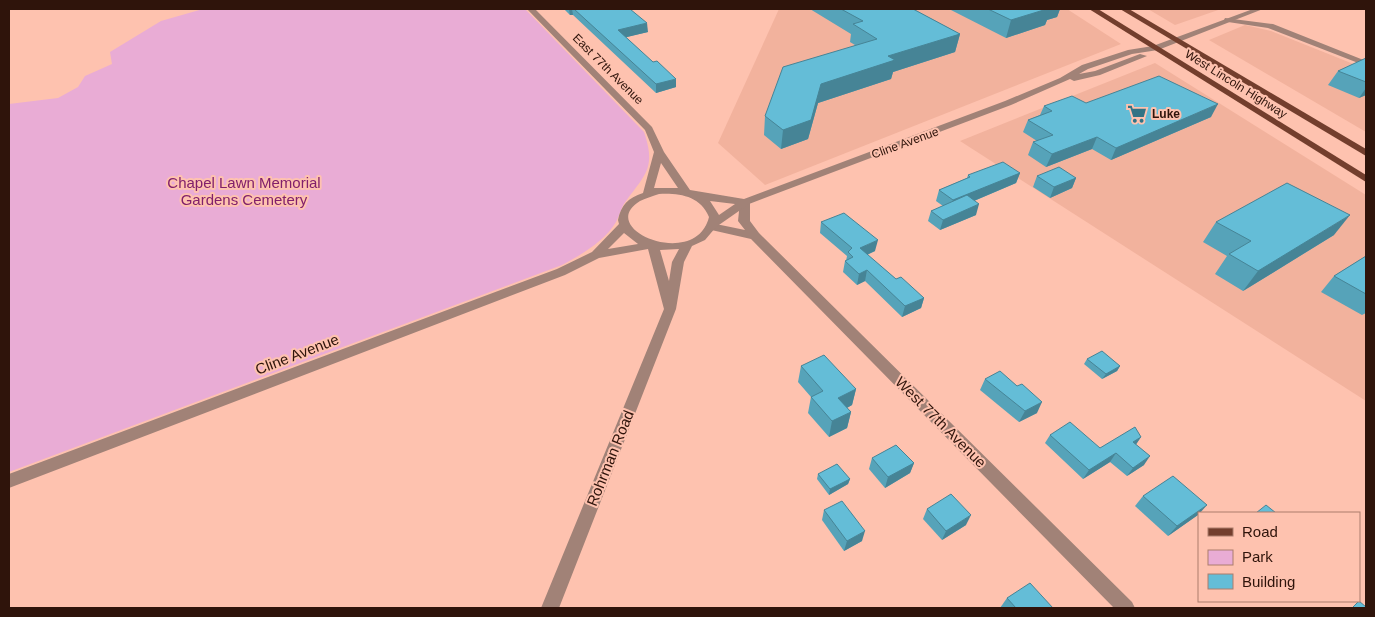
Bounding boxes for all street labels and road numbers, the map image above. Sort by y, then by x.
street label: East 77th Avenue [570,31,646,107]
street label: West Lincoln Highway [1182,47,1290,121]
street label: Cline Avenue [869,124,941,162]
street label: Cline Avenue [253,330,341,378]
street label: West 77th Avenue [892,373,990,471]
street label: Rohrman Road [583,408,637,508]

